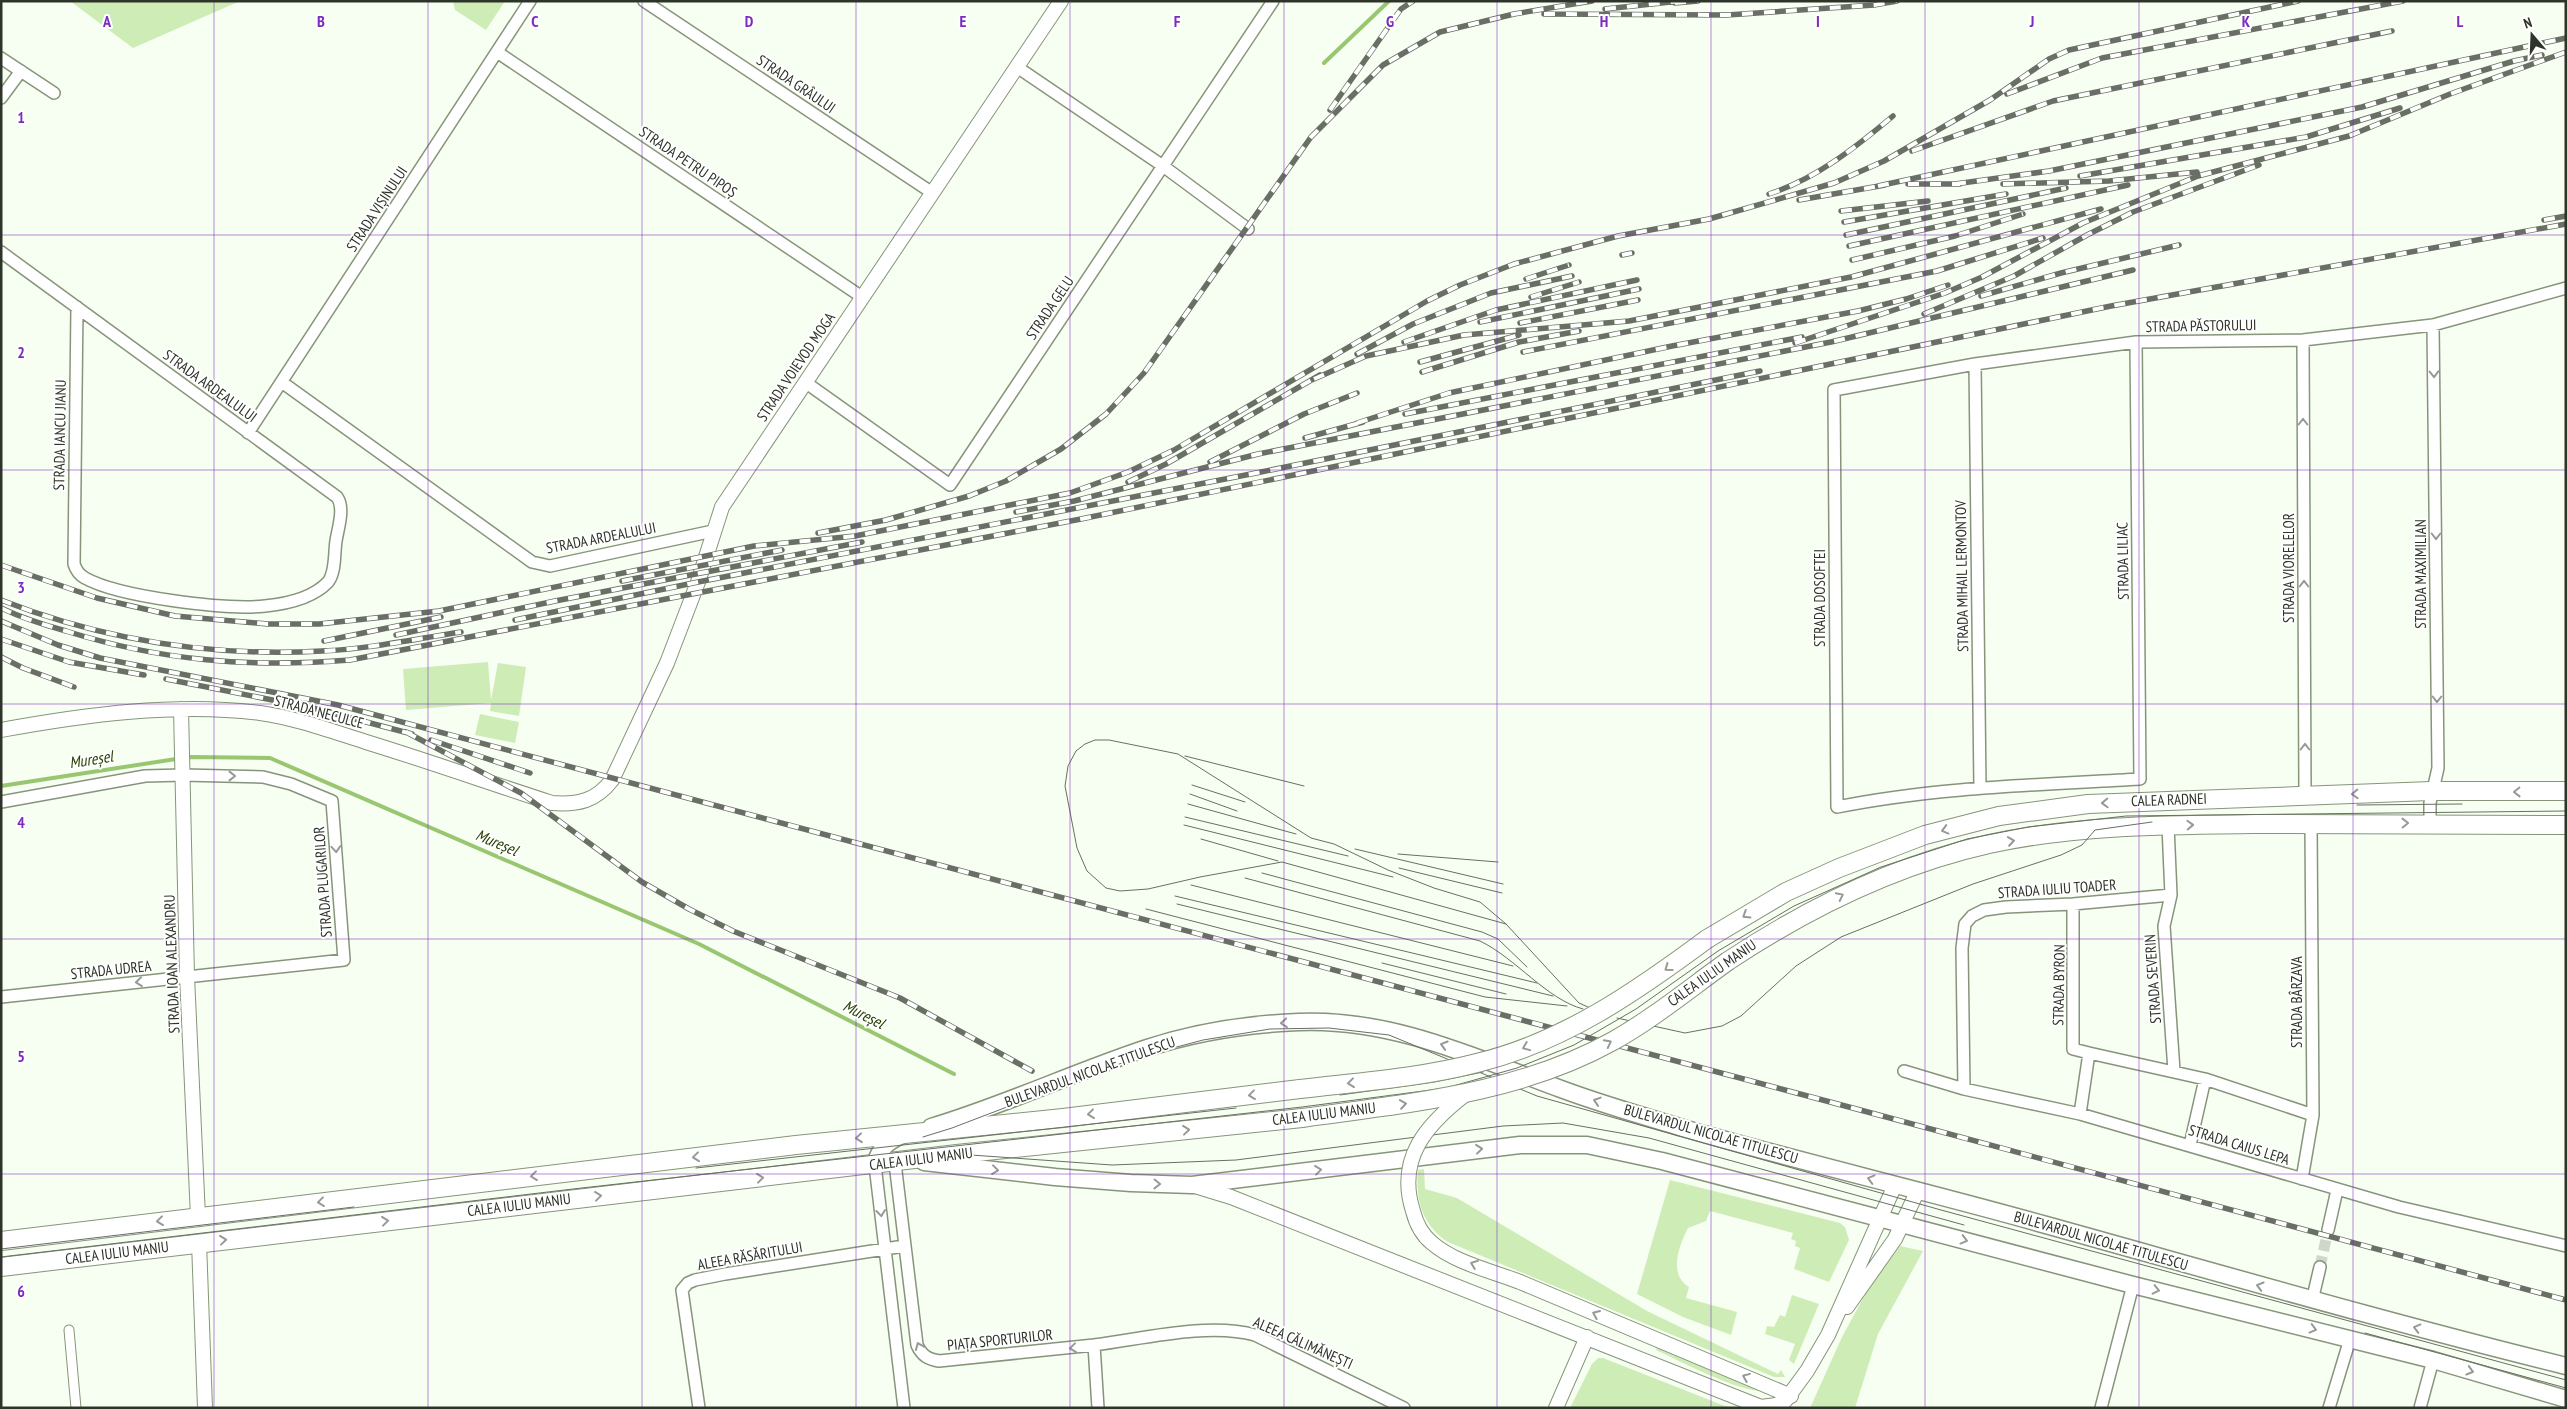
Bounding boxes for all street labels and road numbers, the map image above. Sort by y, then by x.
street label: STRADA GRÂULUI [753,50,839,117]
street label: STRADA PETRU PIPOȘ [636,122,741,201]
street label: STRADA VIȘINULUI [342,163,411,255]
street label: STRADA GELU [1022,272,1078,343]
street label: STRADA VOIEVOD MOGA [752,308,839,425]
street label: STRADA PĂSTORULUI [2145,315,2257,336]
street label: STRADA ARDEALULUI [160,345,261,426]
street label: STRADA IANCU JIANU [49,379,70,491]
street label: STRADA MIHAIL LERMONTOV [1951,500,1972,652]
street label: STRADA VIORELELOR [2279,513,2298,623]
street label: STRADA ARDEALULUI [544,518,657,557]
street label: STRADA MAXIMILIAN [2411,519,2430,629]
street label: STRADA LILIAC [2112,522,2133,600]
street label: STRADA DOSOFTEI [1810,549,1829,647]
street label: STRADA NECULCE [272,690,366,733]
street label: CALEA RADNEI [2131,789,2207,810]
street label: STRADA PLUGARILOR [309,826,336,938]
street label: STRADA IULIU TOADER [1997,875,2117,902]
street label: STRADA IOAN ALEXANDRU [160,894,183,1034]
street label: STRADA SEVERIN [2140,934,2165,1024]
street label: CALEA IULIU MANIU [1664,935,1760,1010]
street label: STRADA BYRON [2048,944,2069,1026]
street label: STRADA BÂRZAVA [2287,955,2306,1048]
street label: STRADA UDREA [70,956,153,983]
street label: BULEVARDUL NICOLAE TITULESCU [1002,1032,1178,1111]
street label: CALEA IULIU MANIU [1271,1098,1377,1129]
street label: BULEVARDUL NICOLAE TITULESCU [1622,1100,1800,1167]
street label: STRADA CAIUS LEPA [2186,1120,2293,1169]
street label: CALEA IULIU MANIU [868,1143,974,1174]
street label: CALEA IULIU MANIU [466,1189,572,1220]
street label: BULEVARDUL NICOLAE TITULESCU [2012,1207,2190,1274]
street label: CALEA IULIU MANIU [64,1237,170,1268]
street label: ALEEA RĂSĂRITULUI [696,1237,804,1274]
street label: ALEEA CĂLIMĂNEȘTI [1250,1312,1356,1373]
street label: PIAȚA SPORTURILOR [946,1325,1054,1354]

